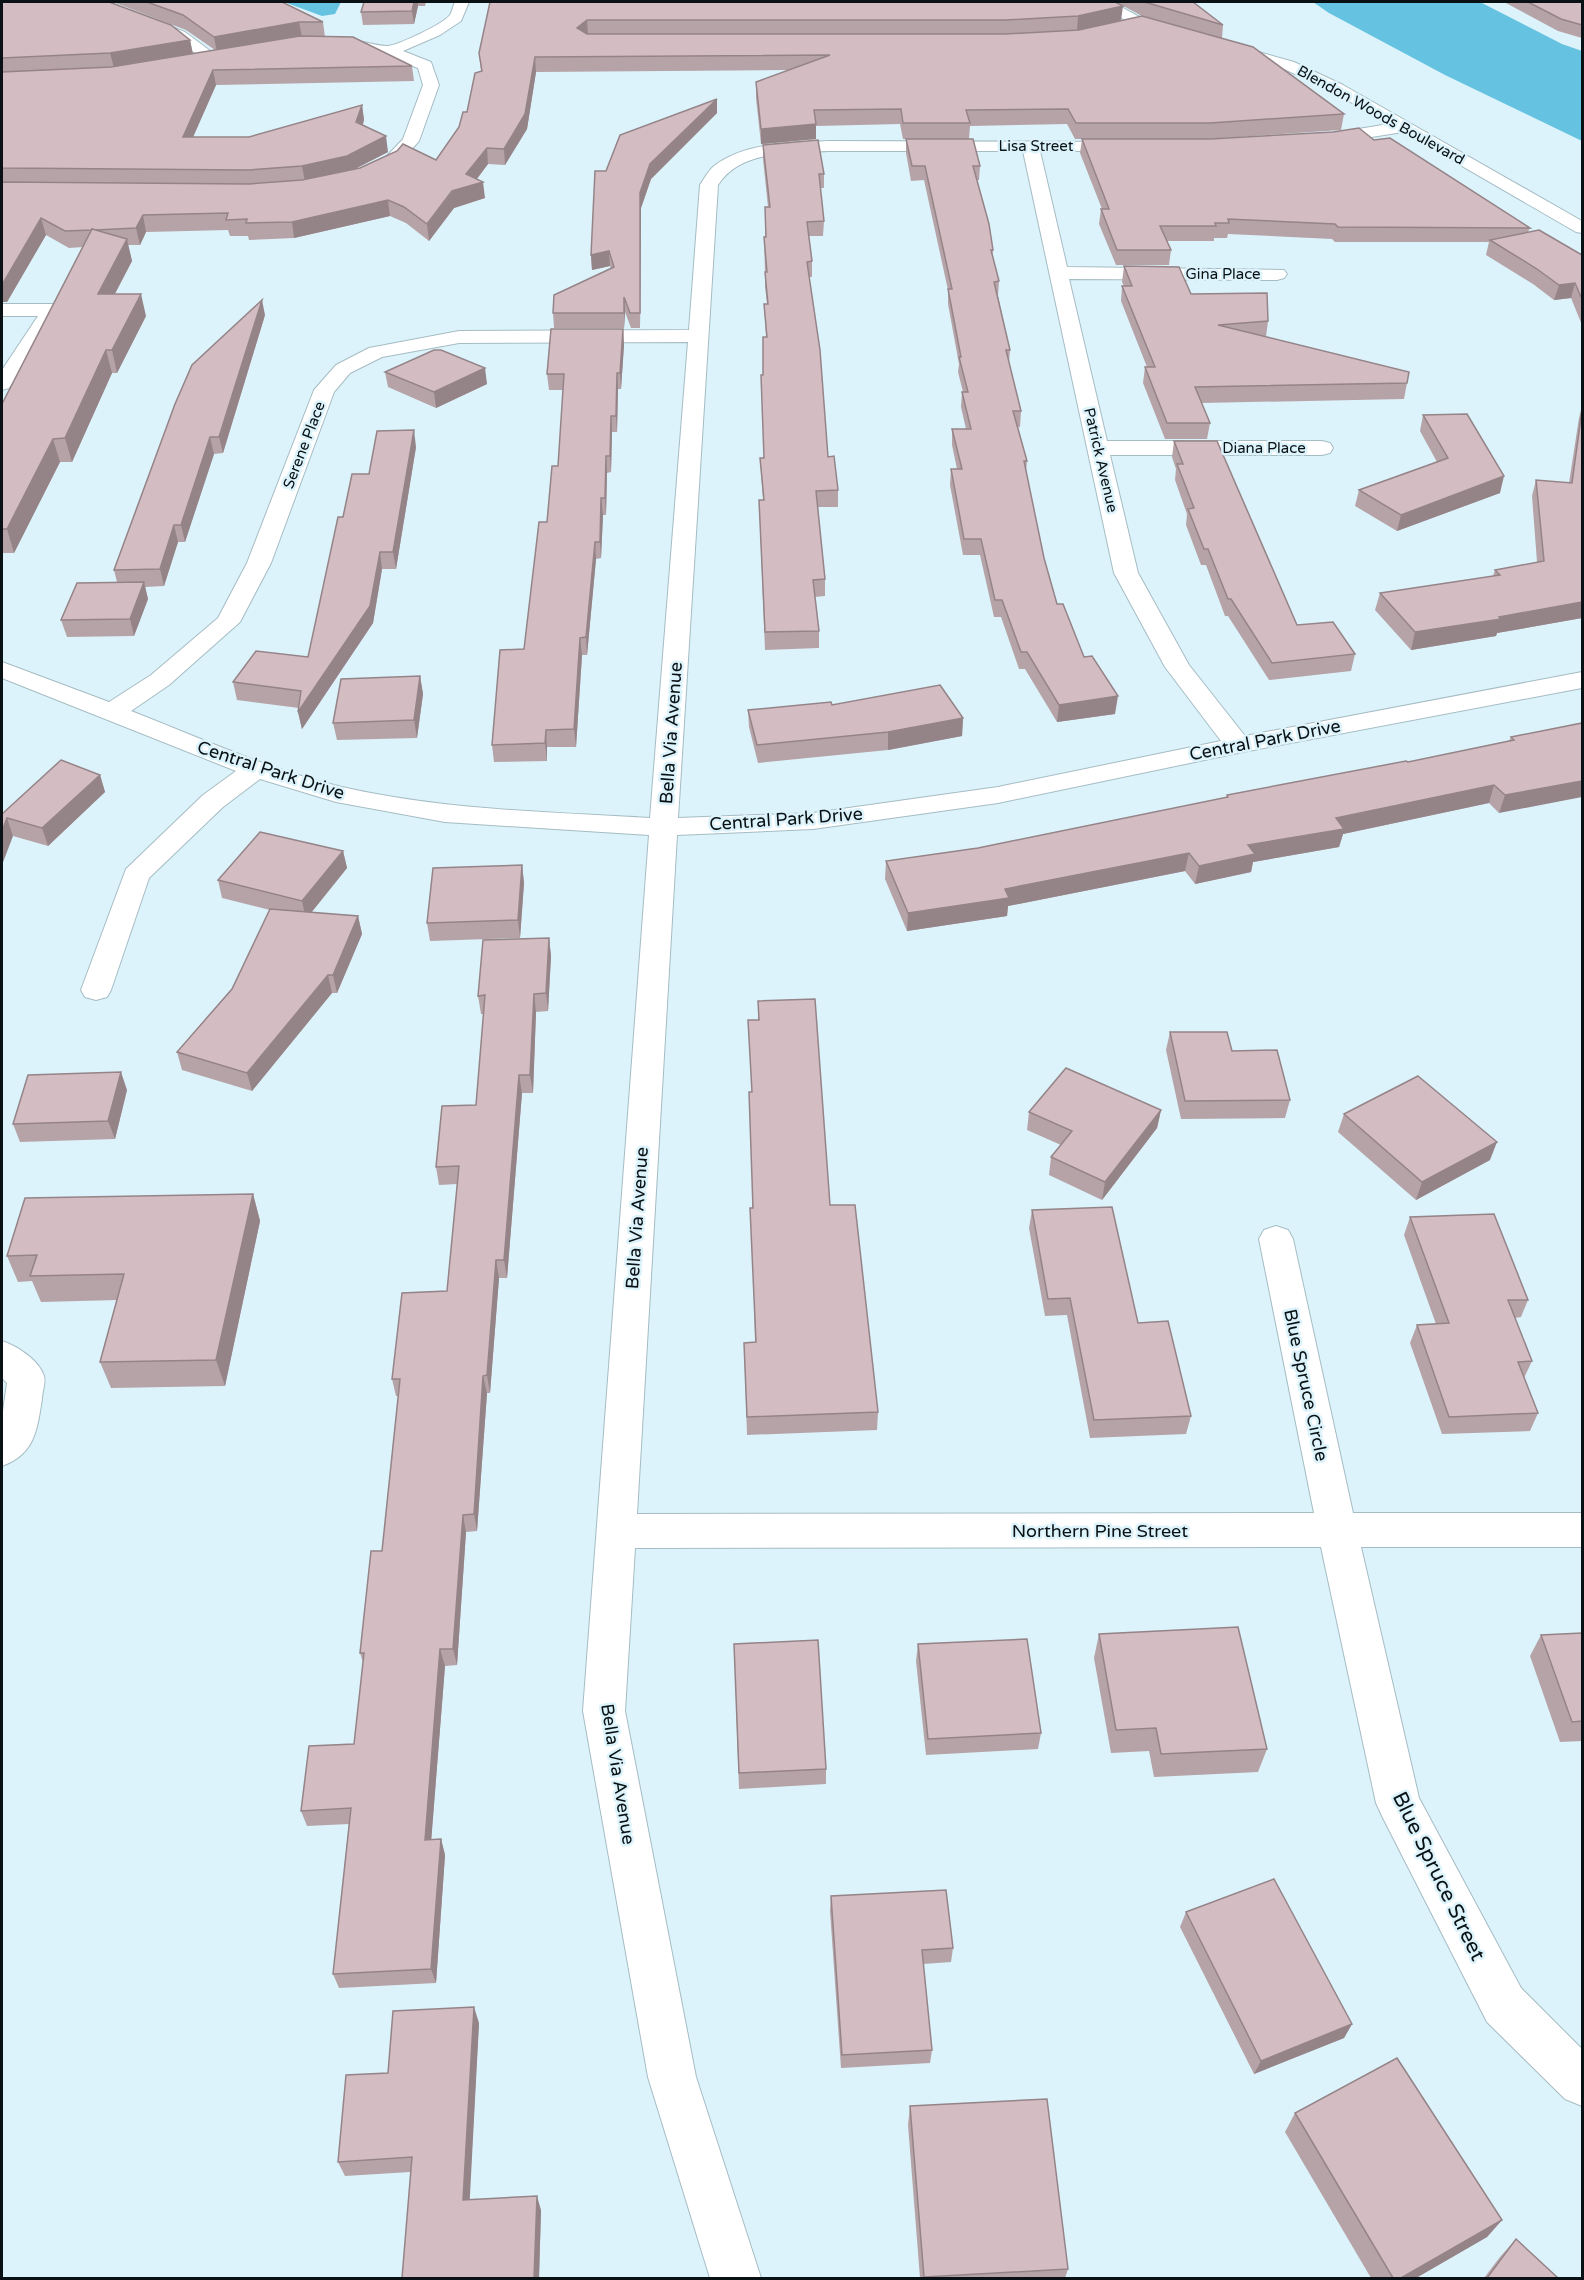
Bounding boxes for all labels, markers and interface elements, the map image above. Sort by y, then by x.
street label: Blendon Woods Boulevard [1294,61,1468,169]
street label: Lisa Street [999,137,1074,155]
street label: Gina Place [1185,265,1261,283]
street label: Serene Place [279,399,329,491]
street label: Patrick Avenue [1080,406,1122,514]
street label: Diana Place [1222,439,1306,457]
street label: Bella Via Avenue [655,661,687,805]
street label: Central Park Drive [1187,715,1343,765]
street label: Central Park Drive [195,736,347,804]
street label: Central Park Drive [709,803,863,835]
street label: Bella Via Avenue [621,1146,653,1290]
street label: Blue Spruce Circle [1279,1307,1333,1463]
street label: Northern Pine Street [1012,1520,1188,1542]
street label: Bella Via Avenue [596,1702,640,1846]
street label: Blue Spruce Street [1387,1788,1490,1965]

